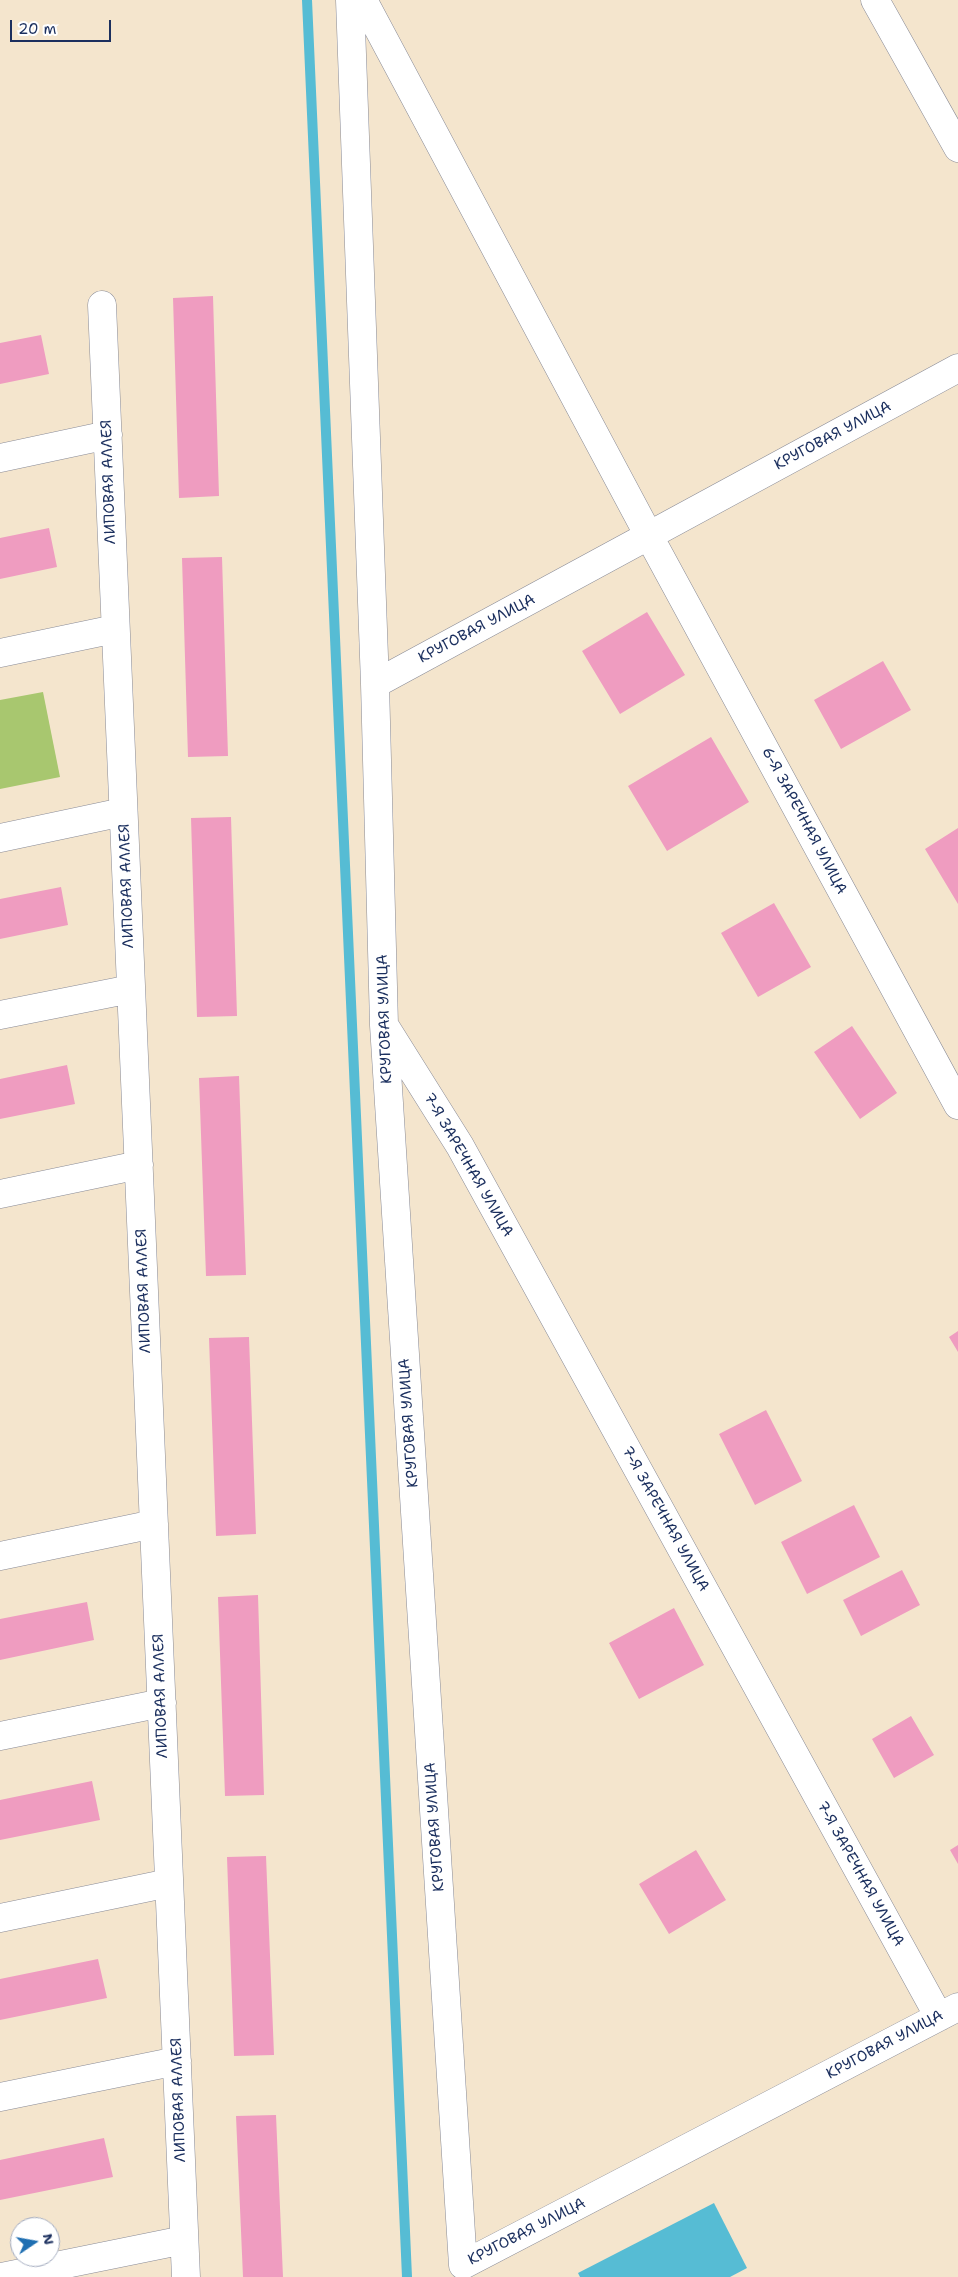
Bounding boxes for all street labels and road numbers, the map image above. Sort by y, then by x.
street label: КРУГОВАЯ УЛИЦА [772,398,894,474]
street label: ЛИПОВАЯ АЛЛЕЯ [98,419,120,545]
street label: КРУГОВАЯ УЛИЦА [416,591,538,667]
street label: 6-Я ЗАРЕЧНАЯ УЛИЦА [758,744,850,898]
street label: ЛИПОВАЯ АЛЛЕЯ [116,823,138,949]
street label: КРУГОВАЯ УЛИЦА [374,954,396,1084]
street label: 7-Я ЗАРЕЧНАЯ УЛИЦА [419,1090,517,1240]
street label: ЛИПОВАЯ АЛЛЕЯ [133,1228,155,1354]
street label: КРУГОВАЯ УЛИЦА [395,1358,423,1488]
street label: 7-Я ЗАРЕЧНАЯ УЛИЦА [618,1443,712,1595]
street label: ЛИПОВАЯ АЛЛЕЯ [150,1633,172,1759]
street label: КРУГОВАЯ УЛИЦА [421,1762,449,1892]
street label: 7-Я ЗАРЕЧНАЯ УЛИЦА [813,1798,907,1950]
street label: КРУГОВАЯ УЛИЦА [824,2007,946,2083]
street label: ЛИПОВАЯ АЛЛЕЯ [168,2037,190,2163]
street label: КРУГОВАЯ УЛИЦА [465,2195,589,2269]

